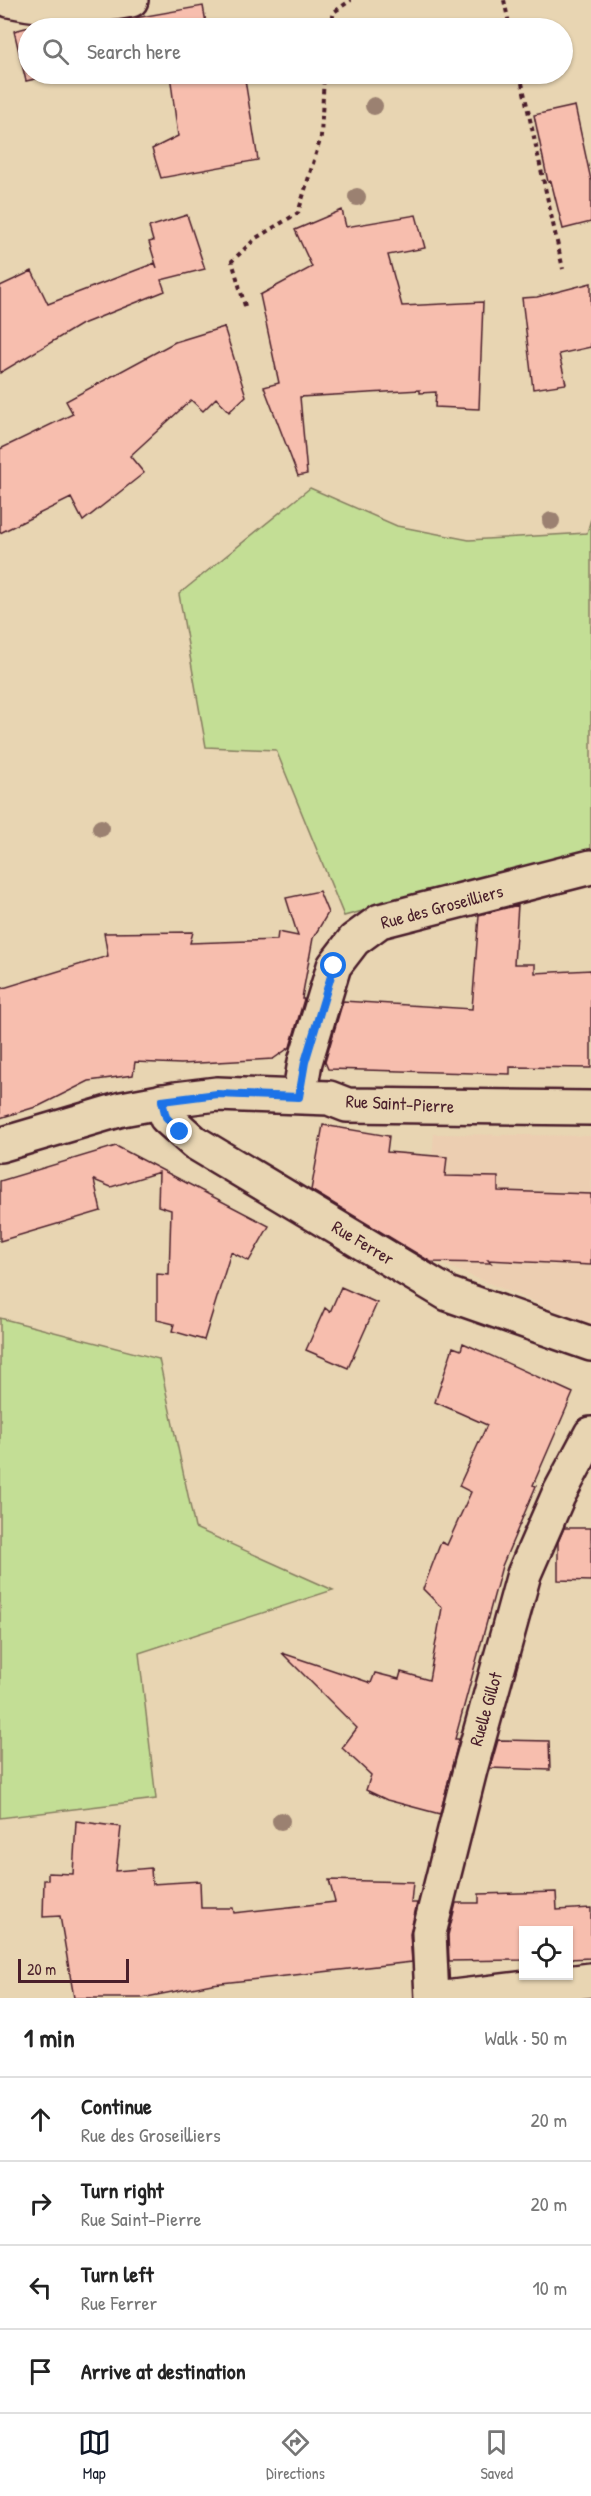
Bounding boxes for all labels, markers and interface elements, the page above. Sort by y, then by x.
search box [18,18,573,84]
icon: search [39,35,72,68]
text: Search here [87,36,181,66]
street label: Rue des Groseilliers [378,878,506,935]
route start [320,952,346,978]
street label: Rue Saint-Pierre [345,1088,455,1119]
route end [166,1118,192,1144]
street label: Rue Ferrer [327,1214,399,1271]
street label: Ruelle Gillot [463,1668,508,1749]
map controls [519,1926,573,1980]
button: locate [519,1926,573,1980]
scale bar [18,1956,129,1984]
text: 20 m [27,1958,56,1980]
text: 1 min [24,2020,75,2055]
text: Walk · 50 m [484,2024,567,2051]
text: Continue [81,2091,152,2121]
icon: ahead [24,2103,57,2136]
text: 20 m [530,2106,567,2133]
text: Rue des Groseilliers [81,2121,221,2148]
text: Turn right [81,2175,164,2205]
icon: right [24,2187,57,2220]
text: 20 m [530,2190,567,2217]
text: Rue Saint-Pierre [81,2205,202,2232]
text: Turn left [81,2259,154,2289]
icon: left [24,2271,57,2304]
text: 10 m [533,2274,567,2301]
text: Rue Ferrer [81,2289,157,2316]
icon: arrive [24,2355,57,2388]
text: Arrive at destination [81,2356,246,2386]
tab: Map [78,2426,111,2484]
tab: Directions [266,2426,325,2484]
tab: Saved [480,2426,513,2484]

